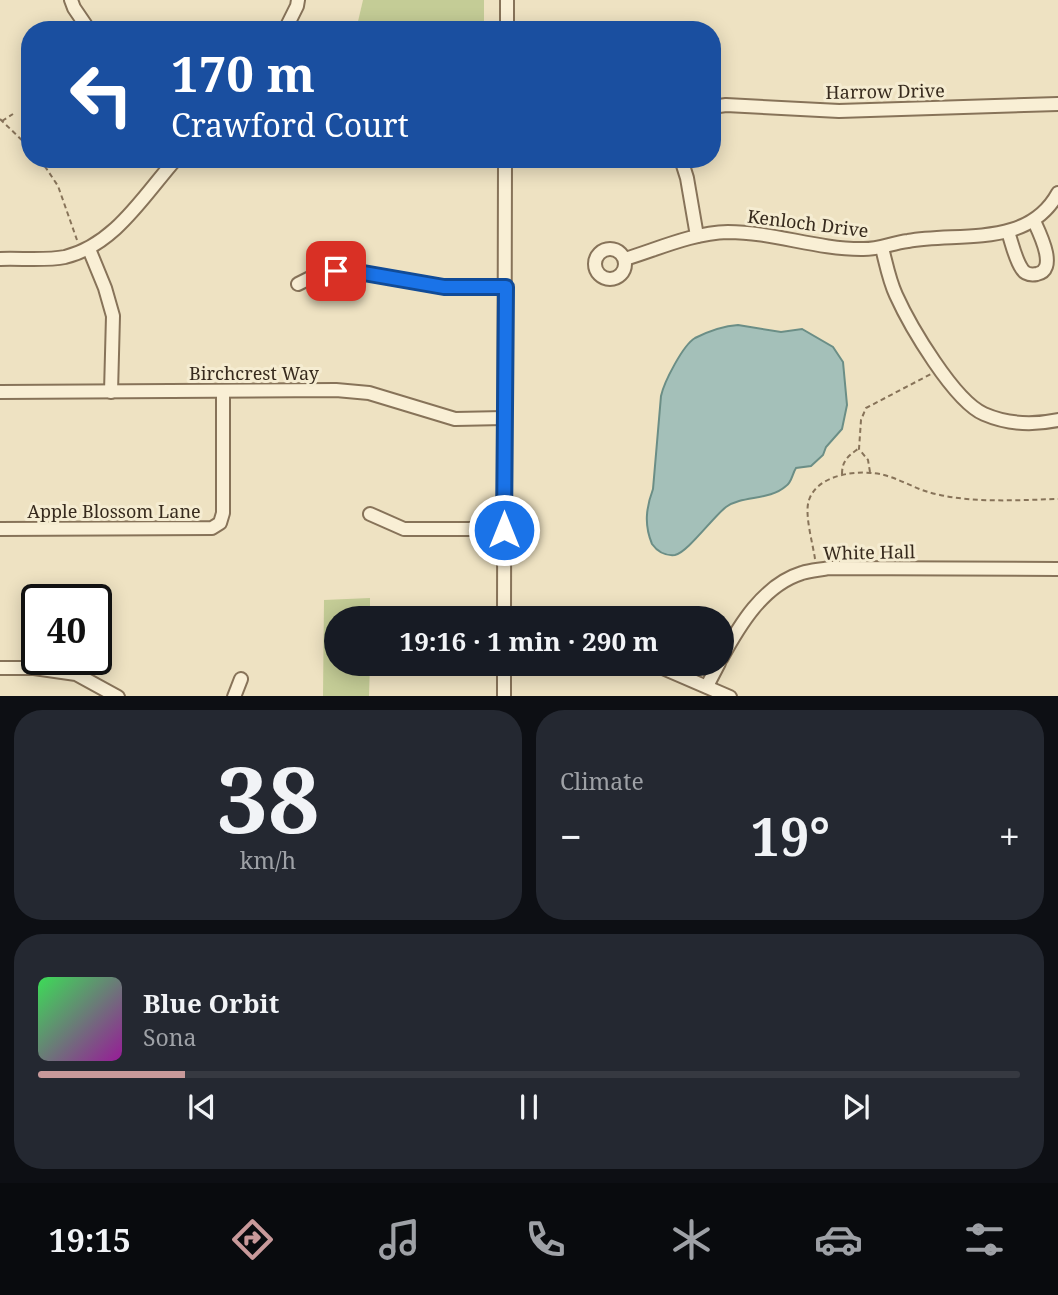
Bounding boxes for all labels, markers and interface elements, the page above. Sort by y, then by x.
text: 170 m [171,40,315,106]
icon: left [56,49,147,140]
street label: Harrow Drive [825,78,945,104]
text: Crawford Court [171,103,409,146]
street label: Kenloch Drive [746,204,870,242]
pin [306,241,366,301]
icon: arrive [317,252,355,290]
street label: Birchcrest Way [189,361,320,385]
position arrow [467,493,541,567]
street label: Apple Blossom Lane [27,499,201,523]
street label: White Hall [823,539,916,565]
speed limit sign: 40 [21,584,112,675]
text: 19:16 · 1 min · 290 m [399,623,659,659]
text: 38 [217,736,319,860]
text: Climate [560,765,644,797]
text: 19° [751,800,830,871]
text: − [560,810,582,862]
text: + [999,810,1020,862]
text: km/h [240,844,296,876]
text: Blue Orbit [143,985,279,1021]
text: Sona [143,1021,197,1053]
icon: previous [183,1088,221,1126]
icon: pause [510,1088,548,1126]
icon: next [837,1088,875,1126]
icon: directions [228,1215,277,1264]
icon: music [375,1215,424,1264]
icon: phone [521,1215,570,1264]
icon: climate [667,1215,716,1264]
icon: car [814,1215,863,1264]
icon: filters [960,1215,1009,1264]
text: 19:15 [49,1218,131,1261]

